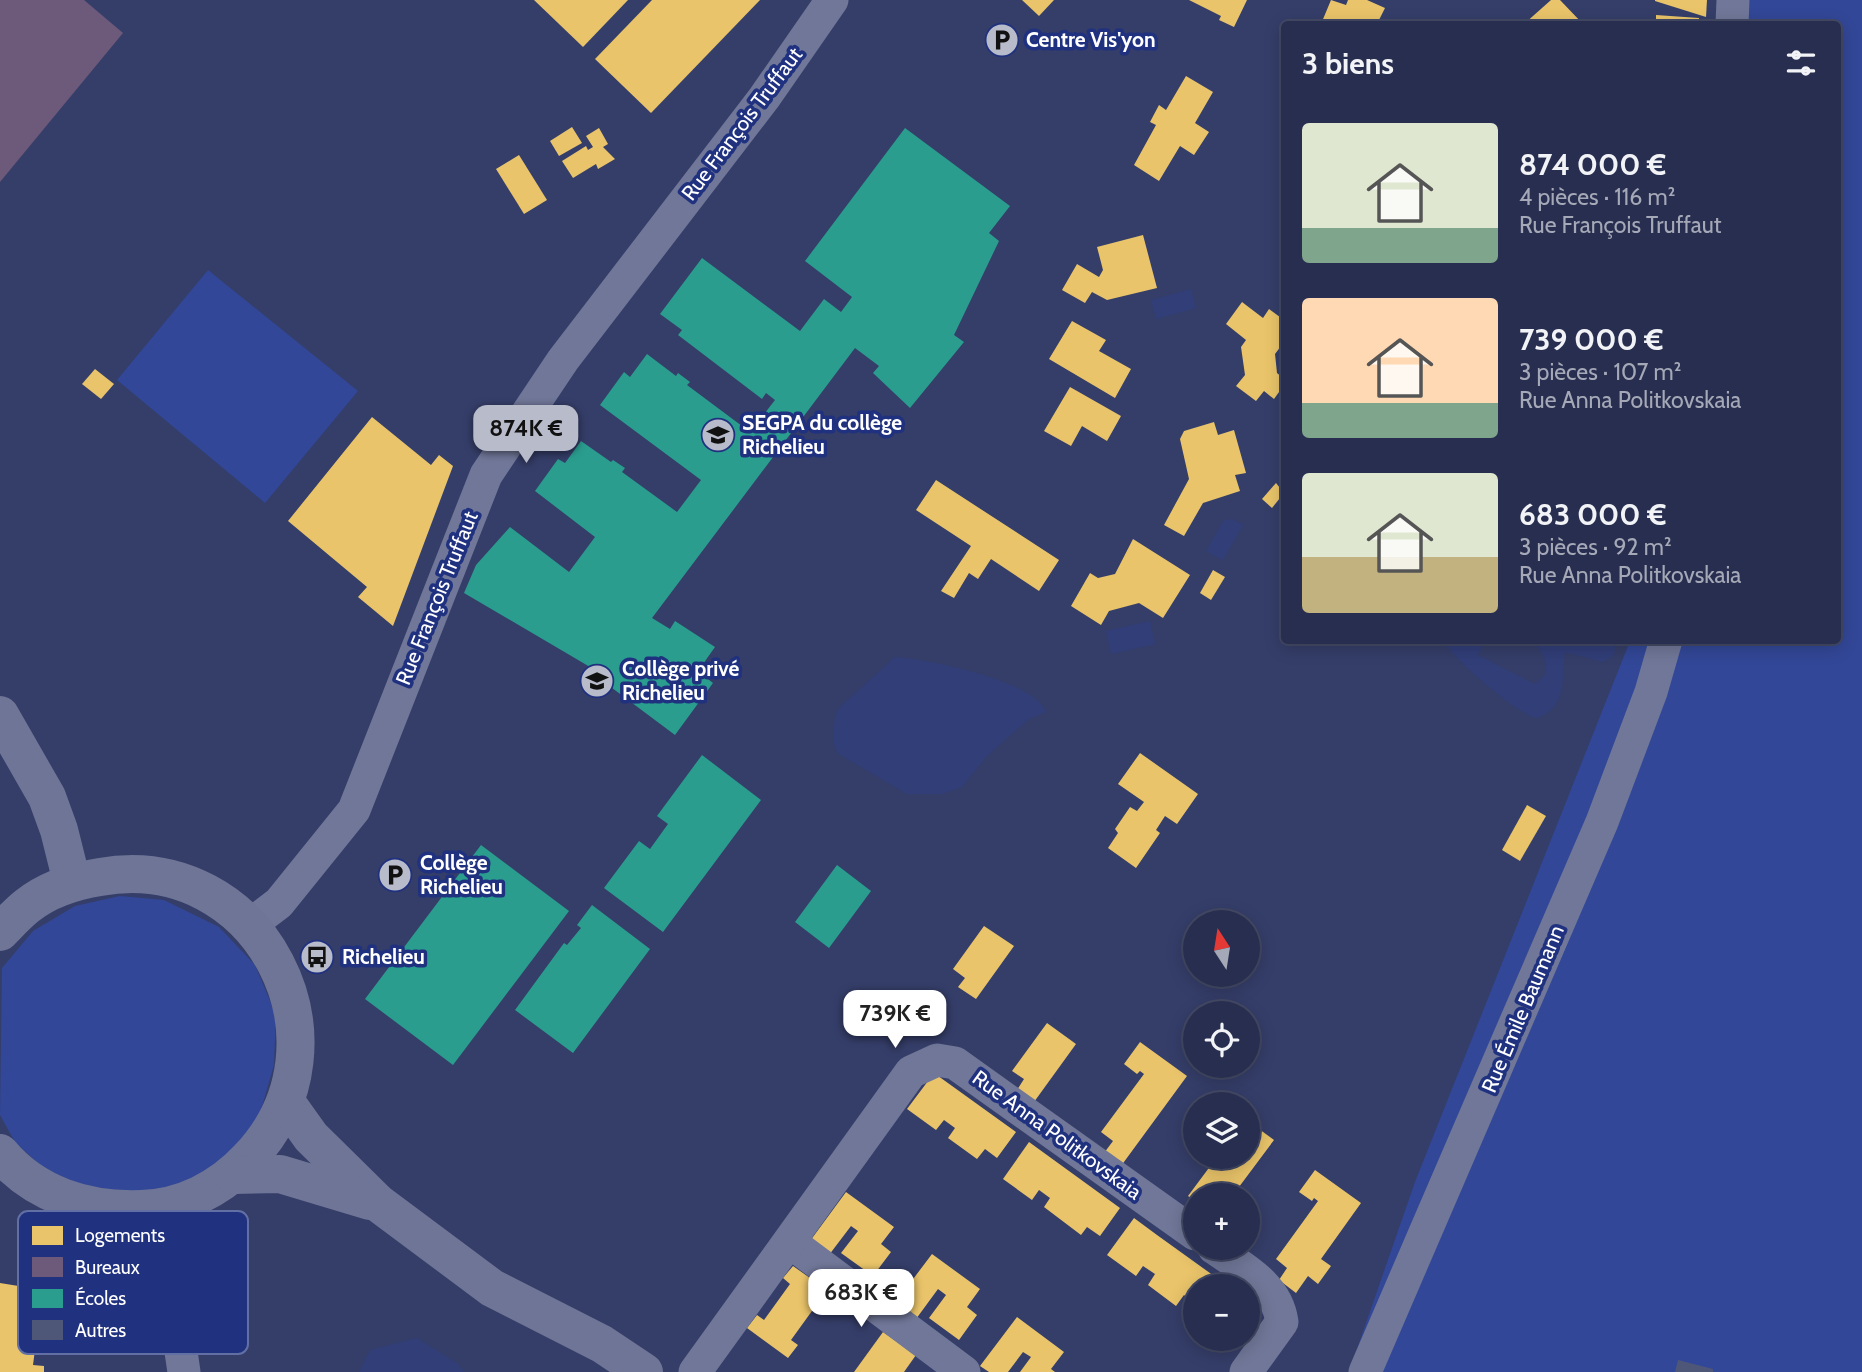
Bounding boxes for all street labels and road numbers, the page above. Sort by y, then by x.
street label: Rue François Truffaut [676,42,807,205]
street label: Rue François Truffaut [390,507,483,688]
street label: Rue Émile Baumann [1476,921,1569,1096]
street label: Rue Anna Politkovskaia [968,1065,1147,1204]

